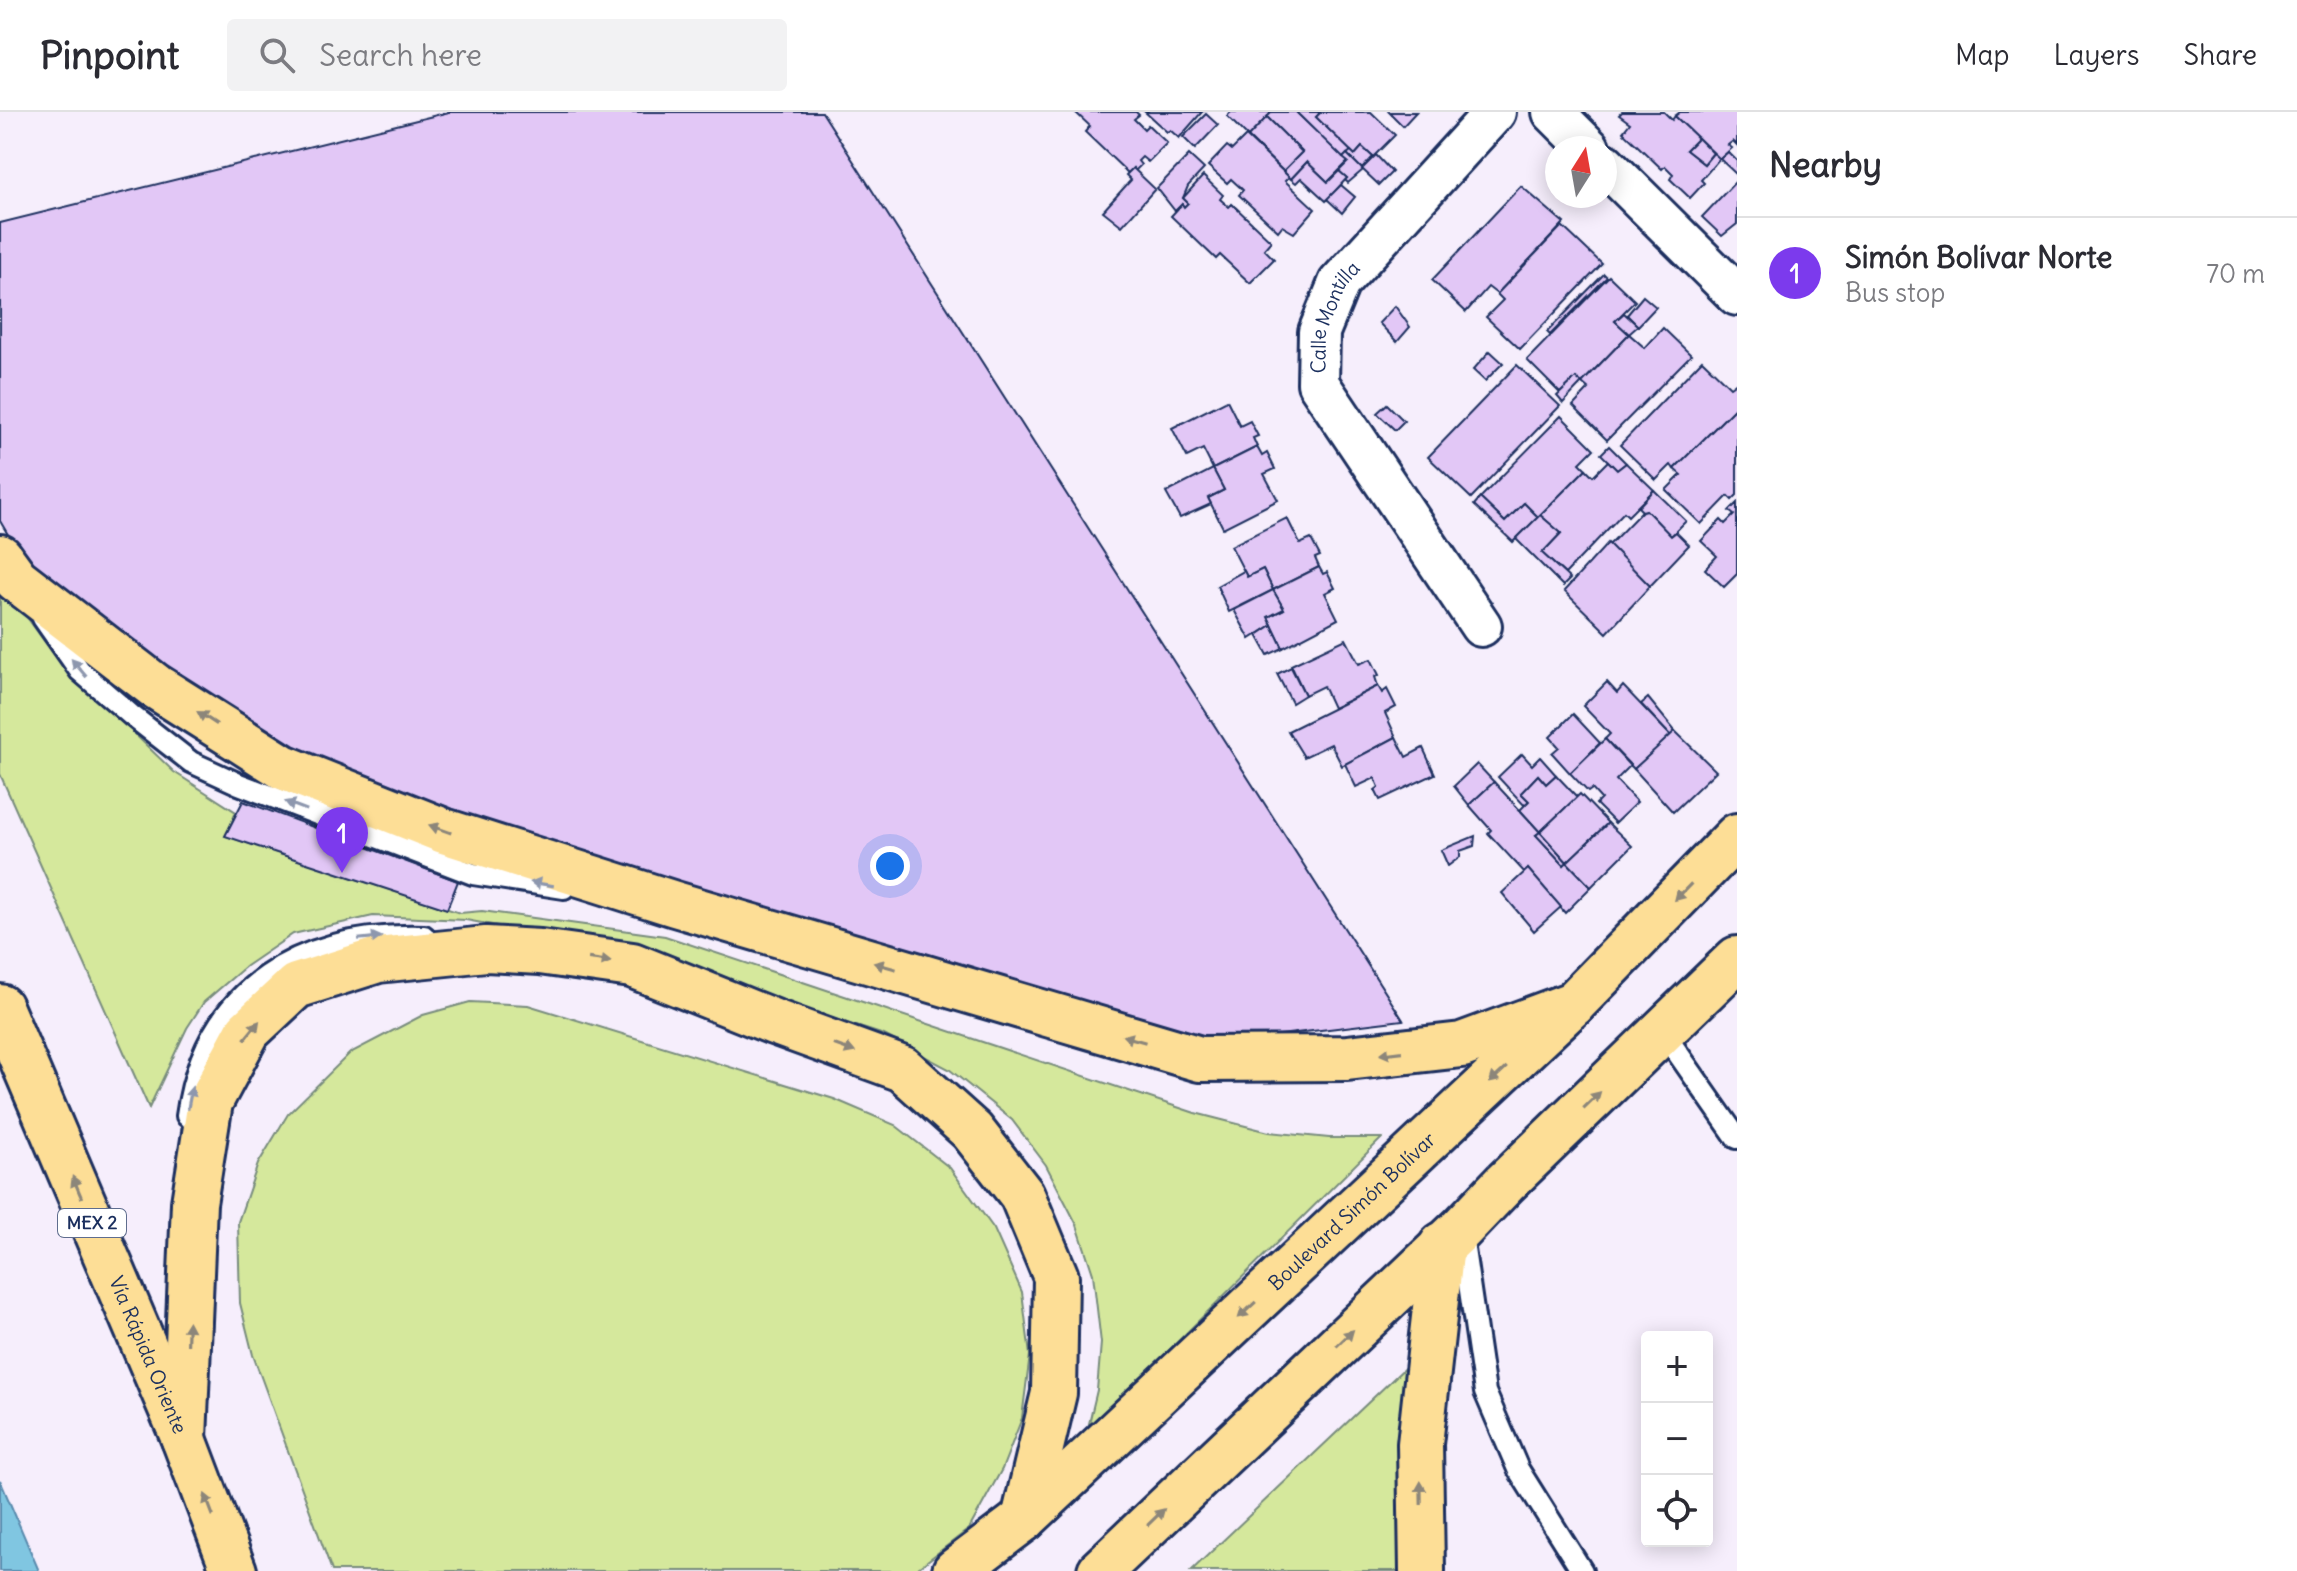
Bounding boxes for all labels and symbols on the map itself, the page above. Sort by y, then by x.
north arrow [1545,136,1617,208]
street label: Calle Montilla [1305,256,1365,373]
one-way arrow [71,658,88,678]
one-way arrow [196,711,217,726]
one-way arrow [284,799,308,812]
pin: 1 [316,807,368,873]
one-way arrow [428,823,452,835]
your location [870,846,910,886]
one-way arrow [529,878,554,890]
one-way arrow [1674,882,1692,901]
one-way arrow [358,931,383,944]
one-way arrow [588,955,613,967]
one-way arrow [872,959,896,972]
one-way arrow [243,1020,259,1040]
one-way arrow [1122,1033,1147,1045]
one-way arrow [832,1042,856,1054]
one-way arrow [1378,1047,1403,1060]
one-way arrow [1489,1065,1508,1083]
one-way arrow [184,1085,197,1110]
one-way arrow [1582,1091,1601,1109]
street label: Boulevard Simón Bolívar [1263,1127,1440,1295]
one-way arrow [70,1175,83,1199]
road number: MEX 2 [58,1209,126,1237]
street label: Vía Rápida Oriente [104,1272,193,1437]
one-way arrow [1238,1301,1257,1319]
one-way arrow [182,1320,195,1345]
one-way arrow [1335,1329,1354,1347]
one-way arrow [1415,1480,1427,1505]
one-way arrow [202,1493,215,1517]
one-way arrow [1146,1509,1165,1527]

